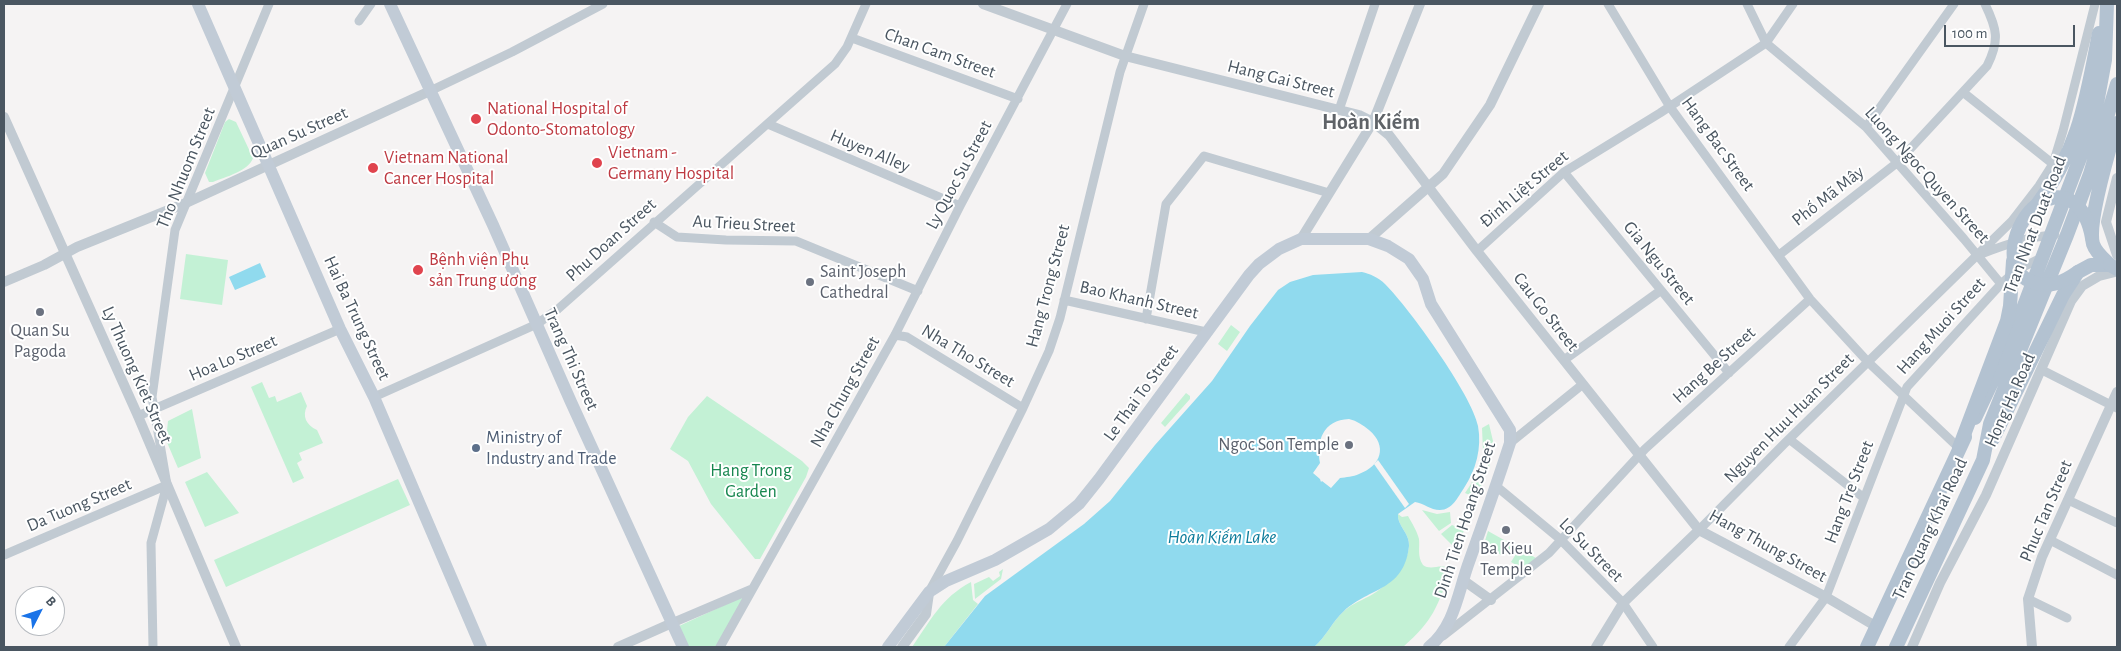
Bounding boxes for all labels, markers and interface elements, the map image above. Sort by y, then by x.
scale bar [1946,15,2077,47]
street label: Chan Cam Street [882,23,998,83]
text: 100 m [1952,26,1987,41]
street label: Hang Gai Street [1225,55,1337,103]
street label: Hang Bac Street [1677,93,1759,195]
place label: National Hospital of Odonto-Stomatology [487,98,635,140]
street label: Quan Su Street [247,102,351,164]
street label: Luong Ngoc Quyen Street [1860,102,1994,248]
street label: Tho Nhuom Street [152,104,220,232]
district label: Hoàn Kiếm [1322,109,1420,135]
marker: National Hospital of Odonto-Stomatology [469,112,483,126]
street label: Ly Quoc Su Street [921,117,997,233]
street label: Huyen Alley [827,125,913,177]
place label: Vietnam - Germany Hospital [608,142,734,184]
street label: Đinh Liệt Street [1475,146,1573,232]
place label: Vietnam National Cancer Hospital [384,147,508,190]
street label: Tran Nhat Duat Road [1999,153,2071,297]
marker: Vietnam - Germany Hospital [590,156,604,170]
marker: Vietnam National Cancer Hospital [366,161,380,175]
street label: Phố Mã Mây [1788,161,1868,231]
street label: Phu Doan Street [561,194,661,286]
street label: Au Trieu Street [692,211,796,237]
street label: Gia Ngu Street [1619,217,1699,309]
street label: Hang Trong Street [1021,222,1075,350]
place label: Bệnh viện Phụ sản Trung ương [429,249,536,292]
street label: Hai Ba Trung Street [319,253,395,383]
place label: Saint Joseph Cathedral [820,261,906,304]
marker: Bệnh viện Phụ sản Trung ương [411,263,425,277]
street label: Cau Go Street [1508,268,1584,356]
street label: Hang Muoi Street [1892,273,1990,379]
marker: Saint Joseph Cathedral [804,276,816,288]
street label: Bao Khanh Street [1078,276,1200,324]
street label: Ly Thuong Kiet Street [97,303,177,447]
street label: Trang Thi Street [539,304,603,414]
marker: Quan Su Pagoda [34,306,46,318]
place label: Quan Su Pagoda [11,320,69,362]
street label: Nha Tho Street [917,320,1019,392]
street label: Hang Be Street [1668,322,1760,408]
street label: Hoa Lo Street [186,330,280,386]
street label: Nha Chung Street [805,333,885,451]
street label: Le Thai To Street [1099,341,1183,445]
street label: Nguyen Huu Huan Street [1719,348,1859,488]
street label: Hong Ha Road [1980,350,2040,450]
place label: Ministry of Industry and Trade [486,427,616,469]
place label: Ngoc Son Temple [1218,434,1339,456]
street label: Hang Tre Street [1820,438,1878,546]
marker: Ngoc Son Temple [1343,439,1355,451]
street label: Dinh Tien Hoang Street [1429,439,1501,601]
marker: Ministry of Industry and Trade [470,442,482,454]
street label: Tran Quang Khai Road [1888,455,1972,603]
street label: Phuc Tan Street [2015,457,2077,565]
park label: Hang Trong Garden [710,460,792,502]
street label: Da Tuong Street [23,473,135,537]
street label: Hang Thung Street [1705,505,1831,587]
street label: Lo Su Street [1554,513,1628,587]
marker: Ba Kieu Temple [1500,524,1512,536]
water label: Hoàn Kiếm Lake [1168,526,1276,548]
place label: Ba Kieu Temple [1480,538,1532,580]
north arrow [15,586,65,636]
text: B [43,594,59,609]

